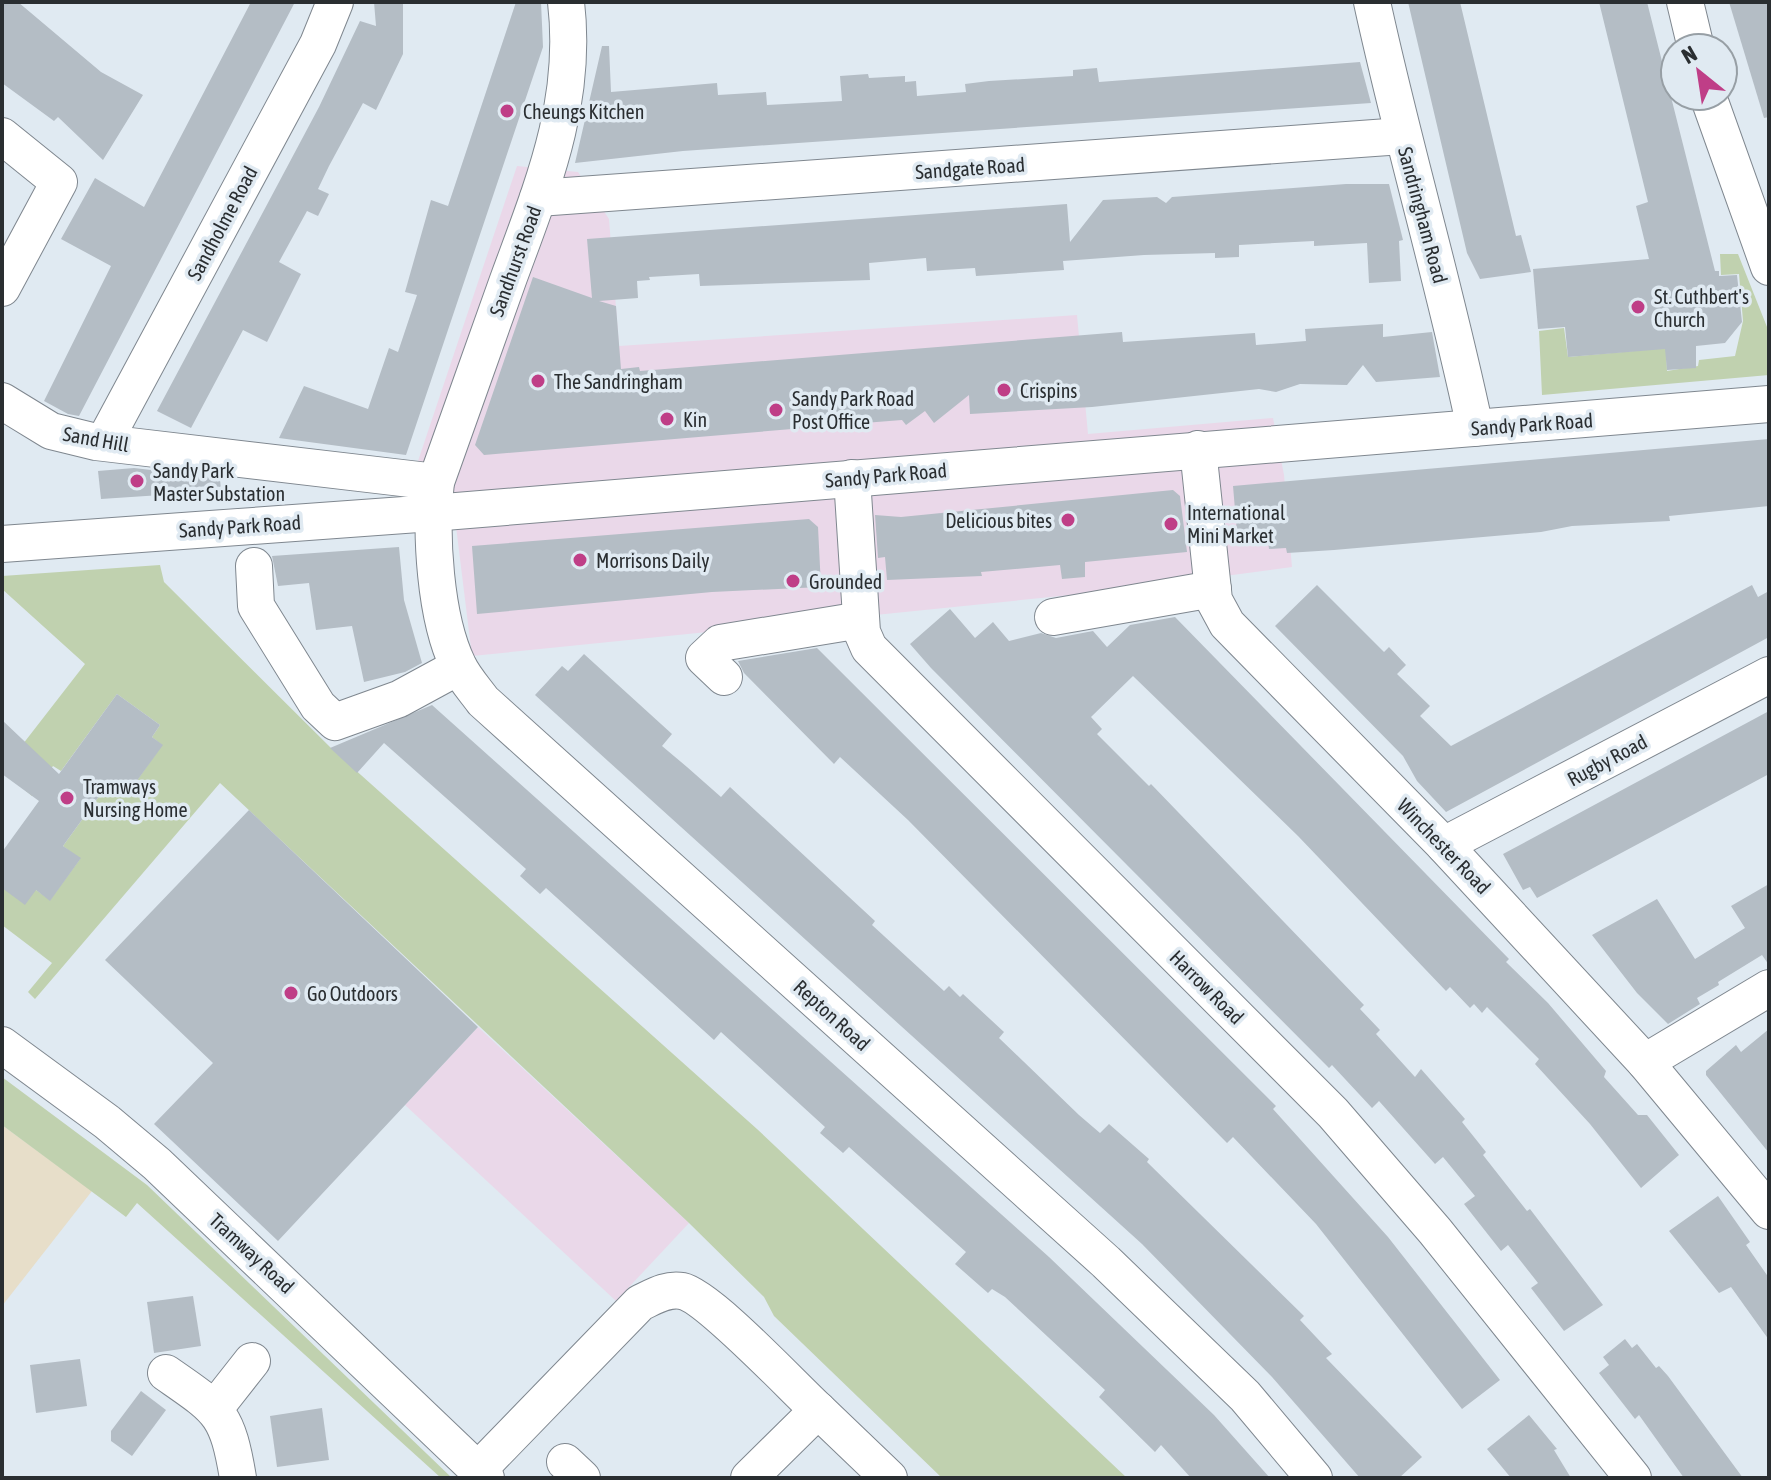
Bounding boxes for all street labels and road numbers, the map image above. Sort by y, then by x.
street label: Sandringham Road [1394,144,1452,286]
street label: Sandgate Road [914,153,1026,183]
street label: Sandholme Road [182,162,262,284]
street label: Sandhurst Road [484,203,546,319]
street label: Sandy Park Road [1470,408,1594,440]
street label: Sand Hill [61,422,131,456]
street label: Sandy Park Road [824,458,948,492]
street label: Sandy Park Road [178,510,302,542]
street label: Rugby Road [1563,729,1651,791]
street label: Winchester Road [1393,794,1495,898]
street label: Harrow Road [1165,945,1249,1029]
street label: Repton Road [789,975,875,1055]
street label: Tramway Road [205,1208,299,1298]

